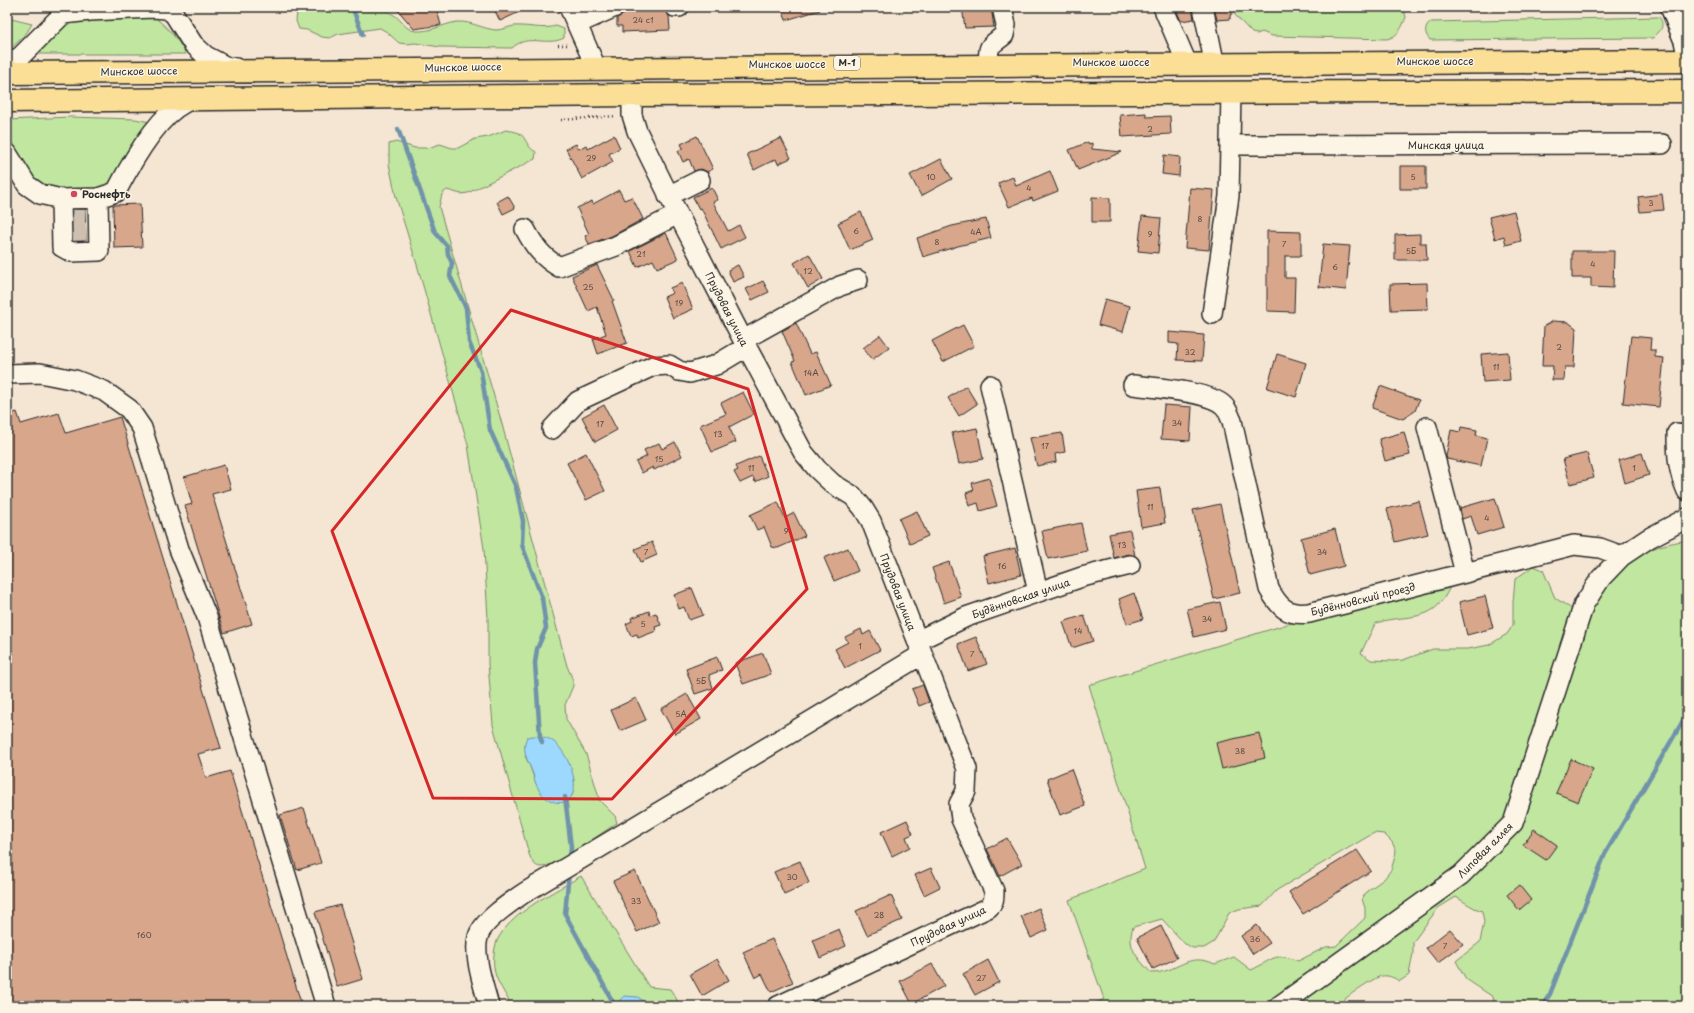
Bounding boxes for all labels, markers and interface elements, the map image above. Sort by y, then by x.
house number: 24 с1 [632,14,654,26]
street label: Минское шоссе [1397,53,1473,68]
street label: Минское шоссе [1073,54,1149,69]
street label: Минское шоссе [749,56,825,71]
road number: М-1 [834,56,860,70]
street label: Минское шоссе [424,58,502,75]
street label: Минское шоссе [100,62,178,79]
house number: 2 [1147,123,1153,135]
street label: Минская улица [1408,137,1485,152]
house number: 29 [586,152,596,164]
house number: 10 [926,171,936,183]
house number: 5 [1410,171,1416,183]
house number: 4 [1026,182,1032,194]
place label: Роснефть [82,186,131,201]
marker: Роснефть [69,189,79,199]
house number: 3 [1648,197,1654,209]
house number: 8 [1198,213,1203,225]
house number: 6 [853,225,859,237]
house number: 4А [970,226,982,238]
house number: 9 [1148,228,1153,240]
house number: 8 [935,236,940,248]
house number: 7 [1282,238,1287,250]
house number: 5Б [1406,245,1416,257]
house number: 21 [636,248,646,260]
house number: 4 [1590,258,1596,270]
house number: 6 [1332,261,1338,273]
house number: 12 [803,265,813,277]
street label: Прудовая улица [701,269,753,350]
house number: 25 [583,281,593,293]
house number: 19 [675,297,683,309]
house number: 2 [1556,341,1562,353]
house number: 32 [1185,346,1196,358]
house number: 11 [1493,361,1499,373]
house number: 14А [803,367,819,379]
house number: 34 [1172,417,1182,429]
house number: 17 [596,418,605,430]
house number: 13 [714,428,722,440]
house number: 17 [1041,440,1050,452]
house number: 15 [655,453,663,465]
house number: 11 [748,462,754,474]
house number: 1 [1632,462,1636,474]
house number: 11 [1147,501,1153,513]
house number: 4 [1484,512,1490,524]
house number: 9 [784,525,789,537]
house number: 13 [1118,539,1126,551]
house number: 7 [644,546,649,558]
house number: 34 [1317,546,1327,558]
street label: Прудовая улица [876,551,920,634]
house number: 16 [997,560,1007,572]
street label: Будённовская улица [970,574,1072,621]
street label: Будённовский проезд [1309,578,1417,619]
house number: 34 [1202,613,1212,625]
house number: 5 [640,618,646,630]
house number: 14 [1074,625,1082,637]
house number: 1 [858,640,862,652]
house number: 7 [970,648,975,660]
house number: 5Б [696,675,706,687]
house number: 5А [675,708,687,720]
house number: 38 [1235,745,1245,757]
street label: Липовая аллея [1453,818,1516,881]
house number: 30 [786,871,798,883]
house number: 33 [631,895,641,907]
street label: Прудовая улица [908,901,989,950]
house number: 28 [874,909,884,921]
house number: 160 [136,929,152,941]
house number: 36 [1250,933,1261,945]
house number: 7 [1443,940,1448,952]
house number: 27 [976,972,986,984]

